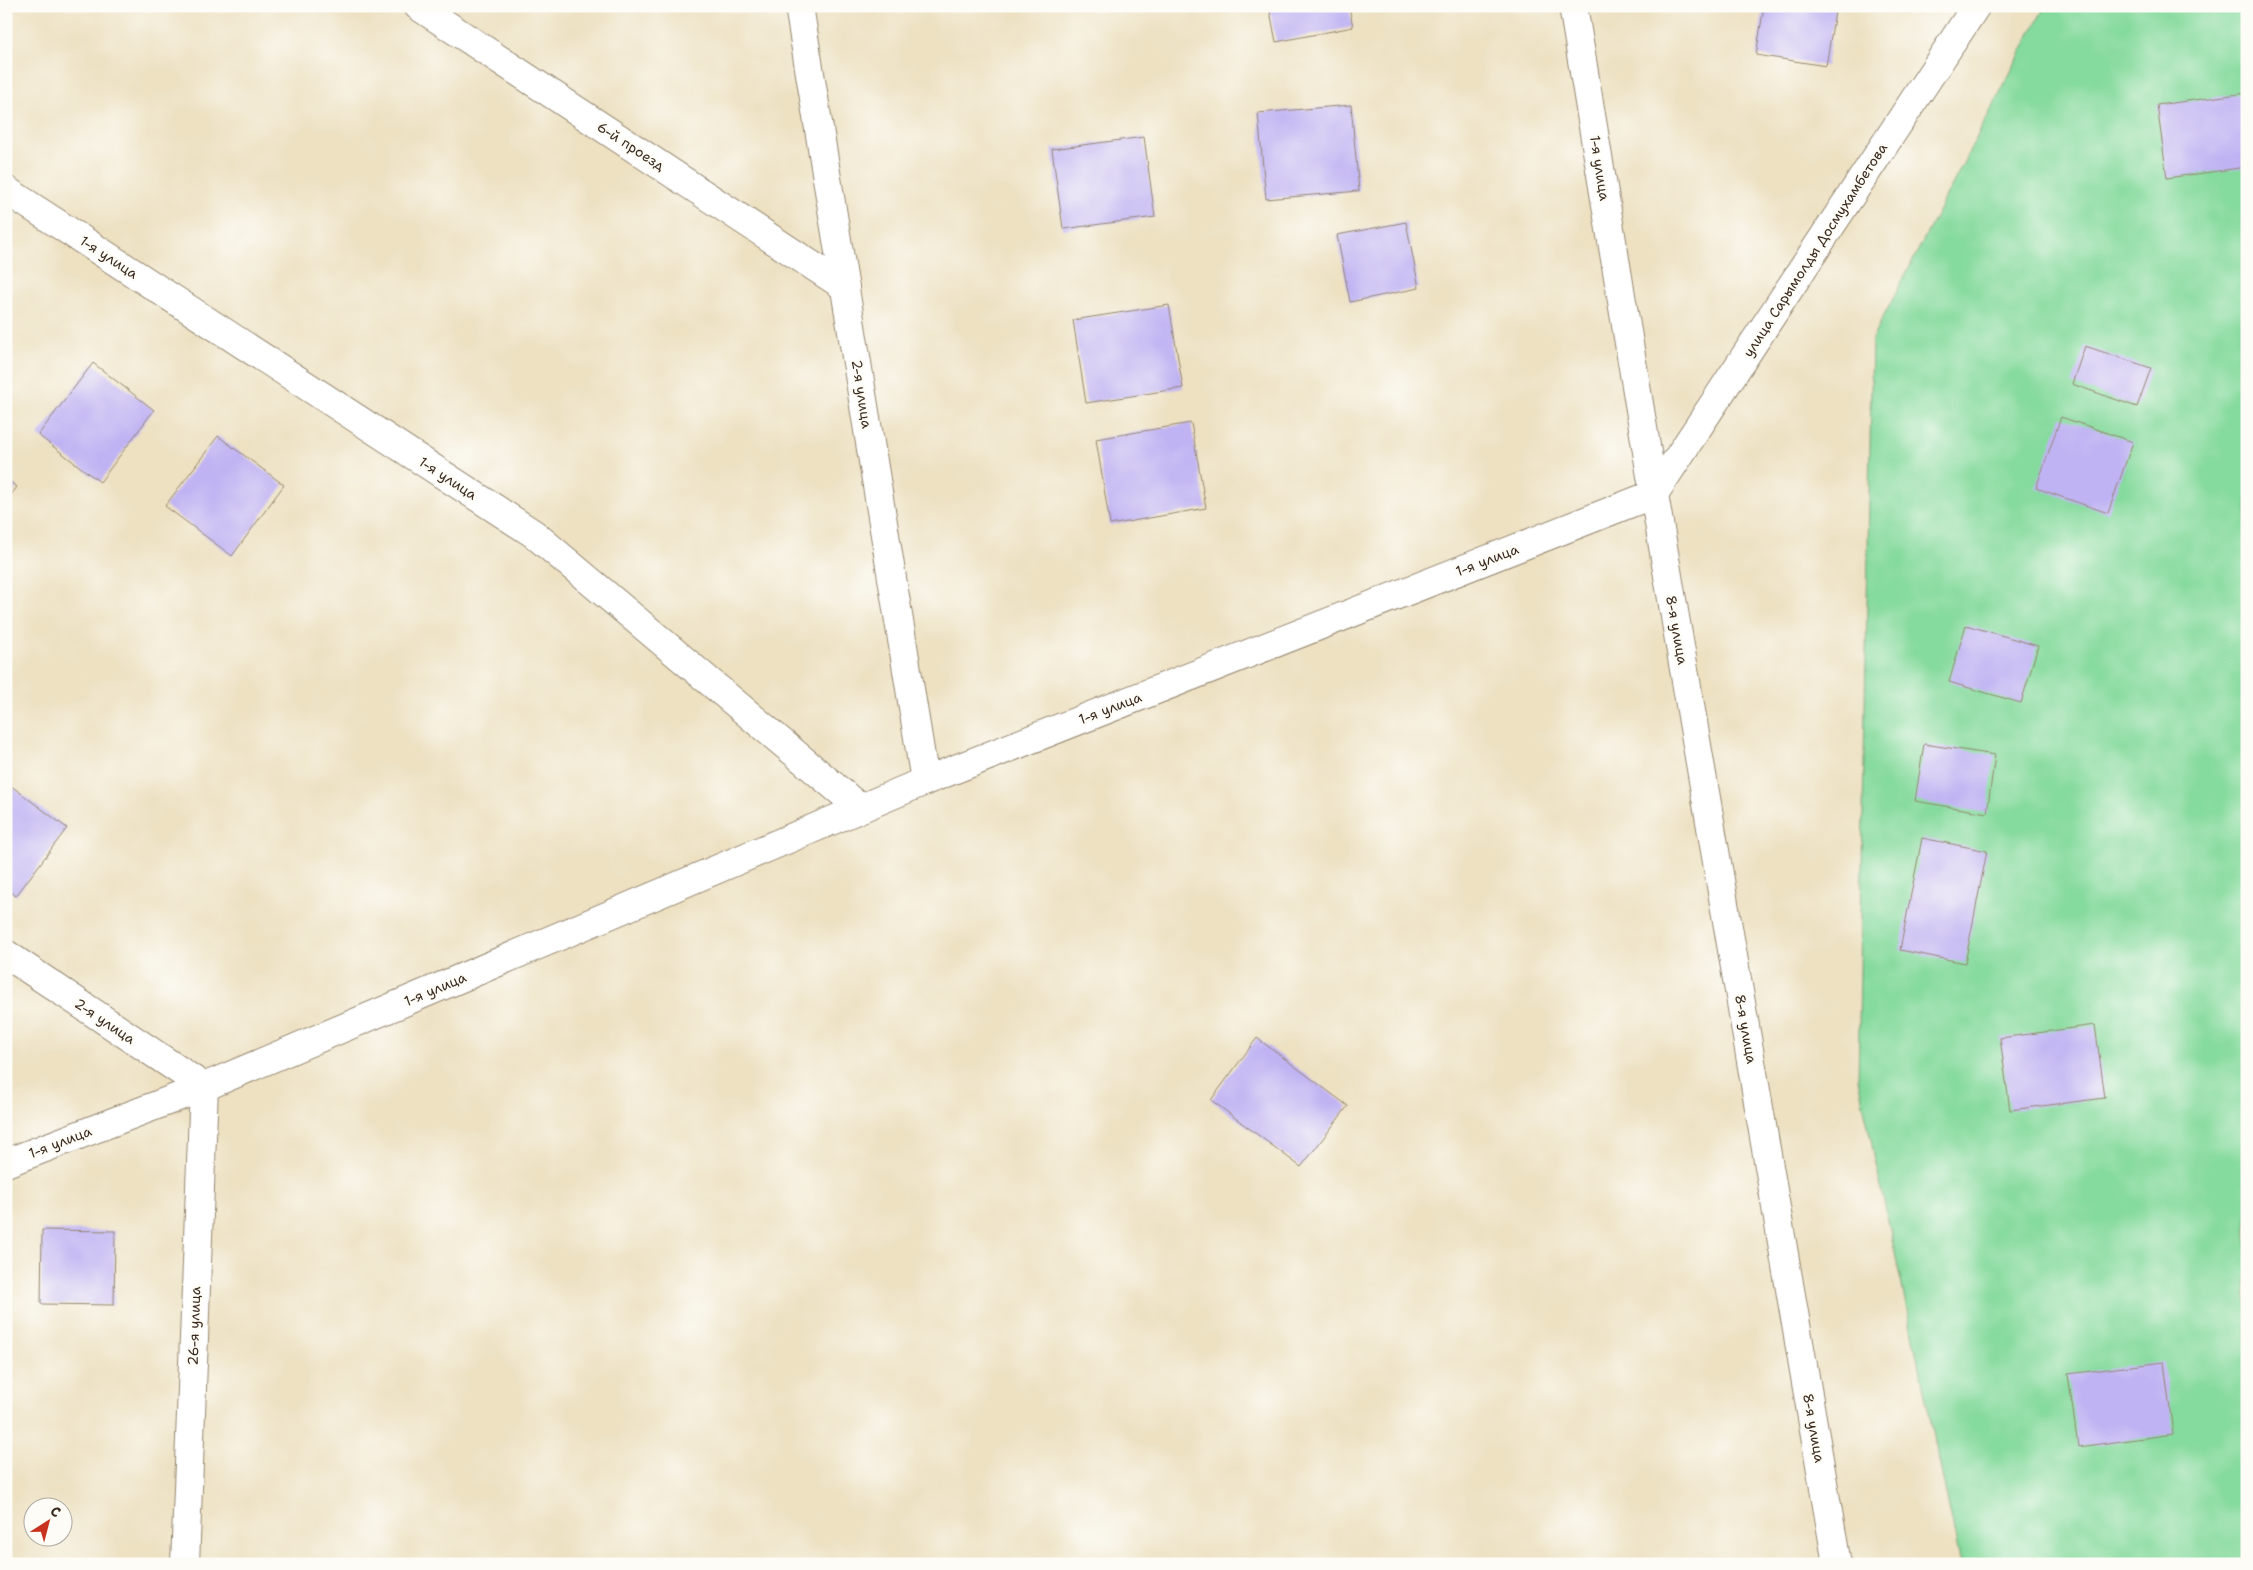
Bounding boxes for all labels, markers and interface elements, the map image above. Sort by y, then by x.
street label: 6-й проезд [594,117,668,175]
street label: 1-я улица [1586,134,1614,202]
street label: улица Сарымолды Досмухамбетова [1739,139,1891,360]
street label: 1-я улица [76,232,142,283]
street label: 2-я улица [848,358,876,430]
street label: 1-я улица [415,453,481,504]
street label: 1-я улица [1453,540,1521,580]
street label: 8-я улица [1662,594,1692,666]
street label: 1-я улица [1076,688,1144,728]
street label: 1-я улица [401,968,469,1010]
street label: 8-я улица [1731,993,1761,1065]
street label: 2-я улица [71,994,139,1048]
street label: 1-я улица [26,1122,94,1162]
street label: 26-я улица [184,1286,204,1366]
street label: 8-я улица [1799,1392,1829,1464]
north arrow [22,1498,72,1548]
text: С [47,1502,64,1521]

